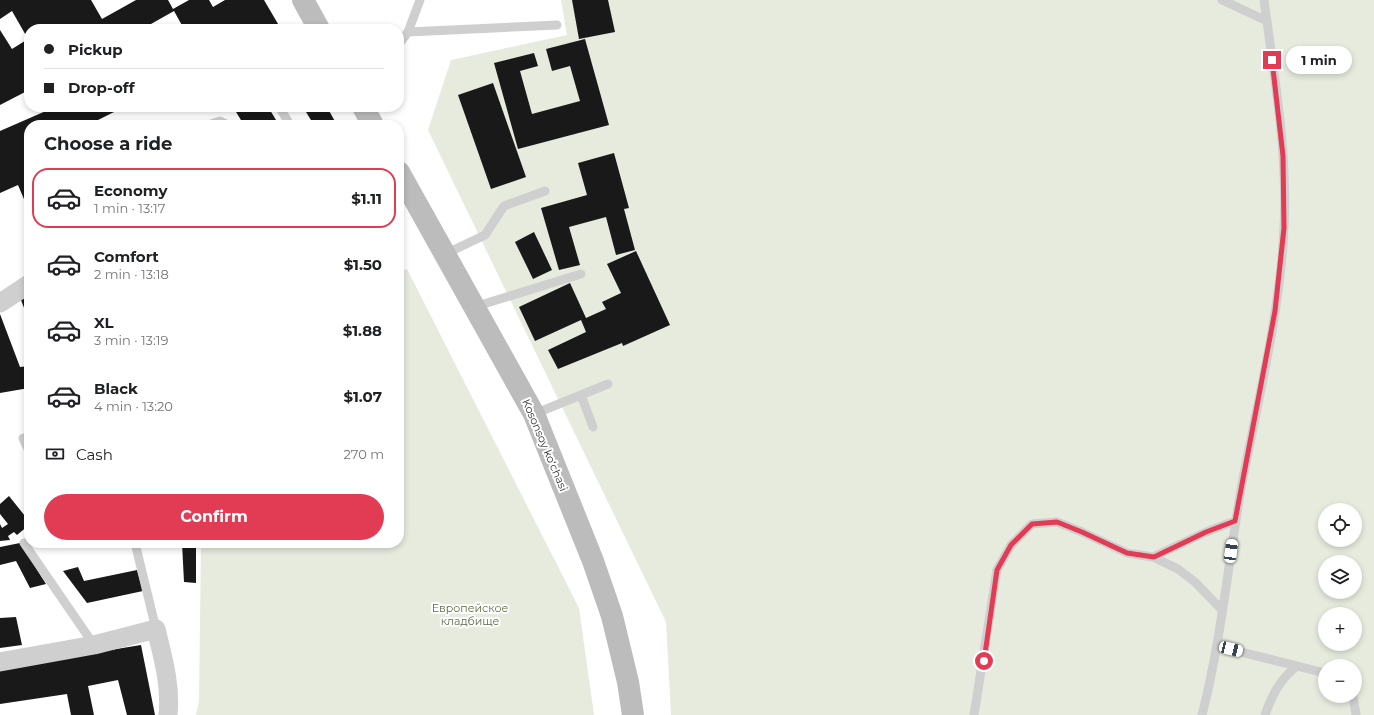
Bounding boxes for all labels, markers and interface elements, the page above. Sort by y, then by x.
text: Pickup [68,40,123,59]
callout: 1 min [1286,46,1352,74]
route end [1263,51,1281,69]
text: 1 min [1301,52,1337,68]
text: Drop-off [68,78,135,97]
text: Choose a ride [44,133,172,155]
icon: car [46,180,82,216]
text: Economy [94,181,167,200]
text: $1.11 [351,189,382,208]
text: 1 min · 13:17 [94,200,165,216]
icon: car [46,246,82,282]
text: Comfort [94,247,159,266]
text: $1.50 [344,255,382,274]
text: 2 min · 13:18 [94,266,169,282]
icon: car [46,312,82,348]
text: XL [94,313,113,332]
text: $1.88 [343,321,382,340]
text: 3 min · 13:19 [94,332,168,348]
icon: car [46,378,82,414]
text: Black [94,379,138,398]
text: $1.07 [344,387,382,406]
street label: Kosonsoy koʻchasi [519,397,571,493]
text: 4 min · 13:20 [94,398,173,414]
icon: cash [44,443,66,465]
text: Cash [76,445,113,464]
text: 270 m [343,446,384,462]
button: Confirm [44,494,384,540]
map controls [1318,503,1362,703]
button: locate [1318,503,1362,547]
car [1223,538,1239,564]
button: layers [1318,555,1362,599]
park label: Европейское кладбище [432,601,508,628]
button: + [1318,607,1362,651]
car [1218,640,1244,658]
route start [975,652,993,670]
button: − [1318,659,1362,703]

